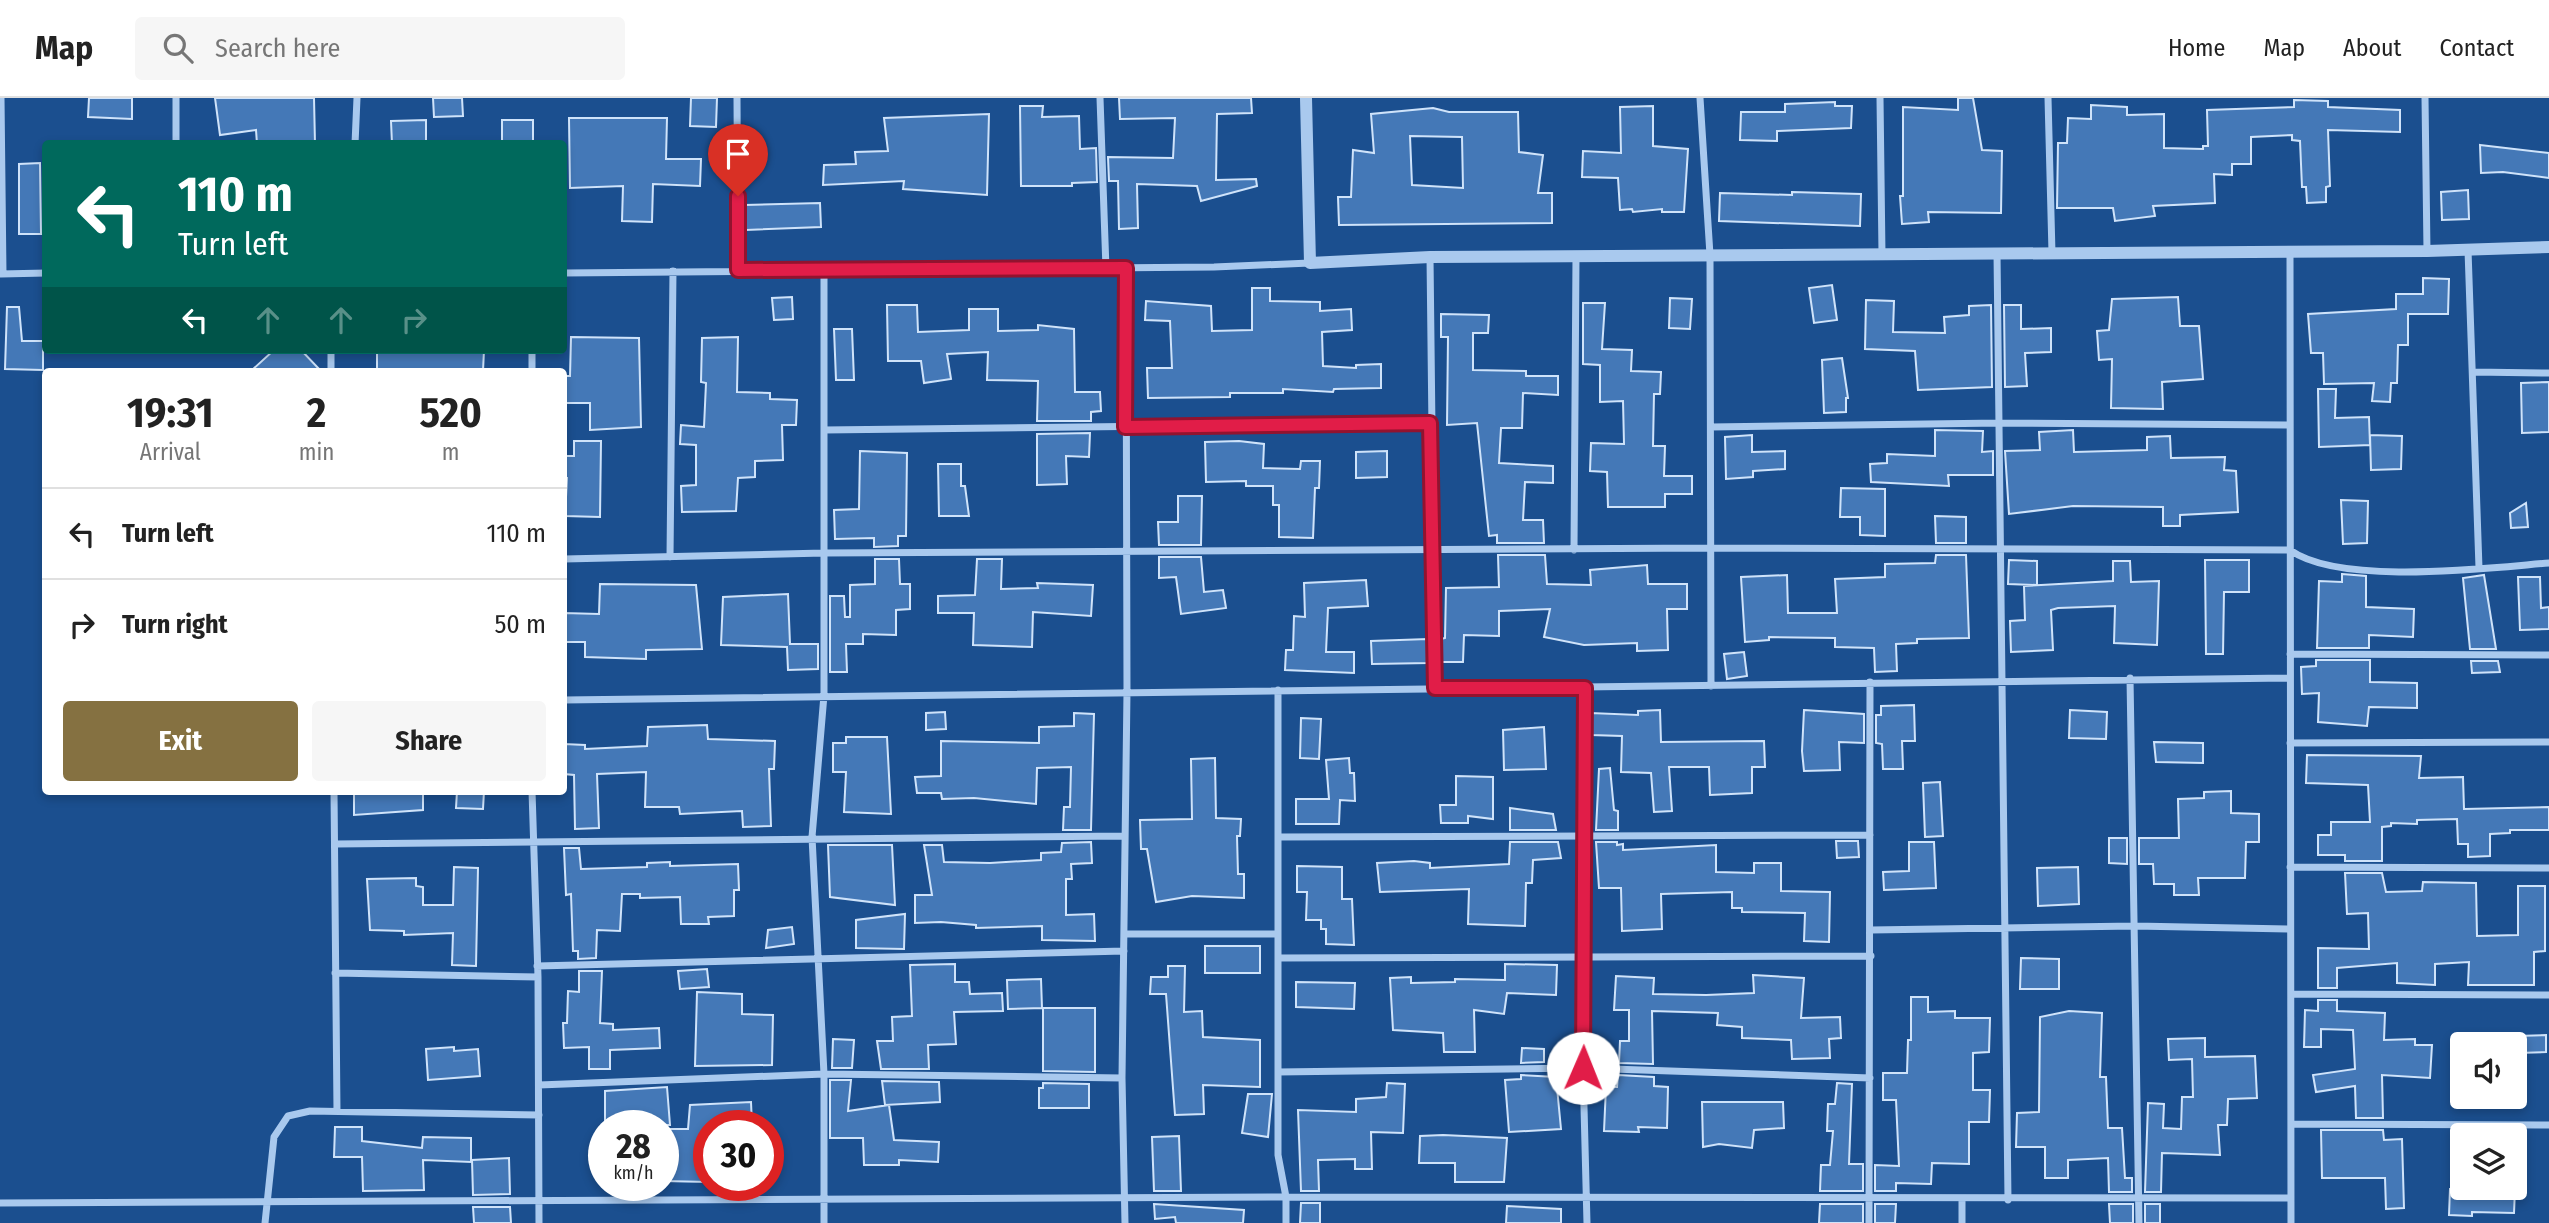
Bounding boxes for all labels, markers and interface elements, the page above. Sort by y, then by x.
search box [135,17,625,80]
text: Map [35,28,93,68]
icon: search [159,29,197,67]
text: Search here [215,33,340,64]
text: Home [2168,34,2225,62]
text: Map [2263,34,2305,62]
text: About [2343,34,2401,62]
text: Contact [2439,34,2514,62]
pin [708,124,768,196]
icon: arrive [719,135,757,173]
text: 110 m [178,165,293,224]
icon: left [63,168,154,259]
text: Turn left [178,225,288,263]
icon: left [176,301,214,339]
icon: ahead [249,301,287,339]
icon: ahead [322,301,360,339]
icon: right [395,301,433,339]
text: 19:31 [127,388,214,438]
text: 2 [307,388,326,438]
text: 520 [419,388,482,438]
text: Arrival [140,438,201,466]
text: min [299,438,334,466]
text: m [442,438,460,466]
icon: left [63,515,101,553]
text: Turn left [122,518,214,549]
text: 110 m [486,518,546,549]
icon: right [63,606,101,644]
text: Turn right [122,609,228,640]
text: 50 m [494,609,546,640]
button: Exit [63,701,298,781]
button: Share [312,701,546,781]
position arrow [1546,1031,1620,1105]
map controls [2450,1032,2527,1200]
button: sound [2450,1032,2527,1109]
speed limit sign: 30 [693,1110,784,1201]
button: layers [2450,1123,2527,1200]
text: 28 [616,1125,651,1167]
text: km/h [613,1162,654,1184]

